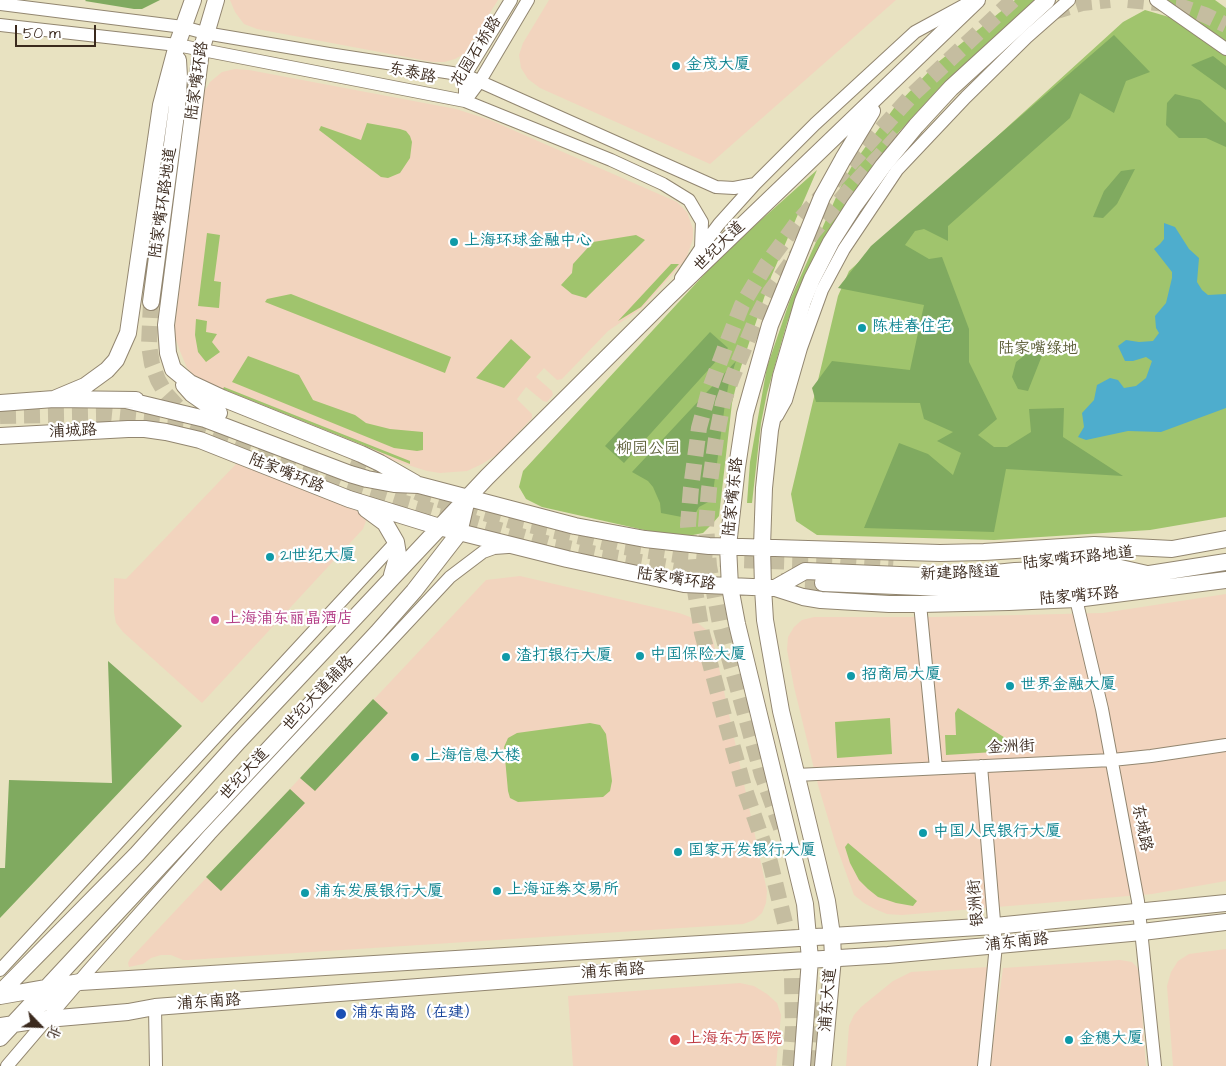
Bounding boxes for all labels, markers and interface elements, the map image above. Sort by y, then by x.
street label: 花园石桥路 [448,13,506,91]
scale bar [18,15,99,47]
text: 50 m [23,23,61,44]
street label: 陆家嘴环路 [183,40,213,122]
place label: 金茂大厦 [686,56,750,76]
street label: 东泰路 [387,60,437,88]
marker: 金茂大厦 [670,60,682,72]
street label: 陆家嘴环路地道 [147,146,181,260]
street label: 世纪大道 [690,218,750,276]
place label: 上海环球金融中心 [464,232,592,252]
marker: 上海环球金融中心 [448,236,460,248]
place label: 陈桂春住宅 [872,318,952,338]
marker: 陈桂春住宅 [856,322,868,334]
park label: 陆家嘴绿地 [998,340,1078,360]
street label: 浦城路 [49,421,97,443]
park label: 柳园公园 [616,440,680,460]
street label: 陆家嘴环路 [245,450,327,498]
street label: 陆家嘴东路 [720,456,748,538]
street label: 陆家嘴环路地道 [1021,544,1135,574]
place label: 21世纪大厦 [280,547,355,567]
marker: 21世纪大厦 [264,551,276,563]
street label: 新建路隧道 [920,563,1000,585]
street label: 陆家嘴环路 [635,565,717,595]
street label: 陆家嘴环路 [1038,584,1120,610]
place label: 上海浦东丽晶酒店 [225,610,353,630]
marker: 上海浦东丽晶酒店 [209,614,221,626]
place label: 中国保险大厦 [650,646,746,666]
place label: 渣打银行大厦 [516,647,612,667]
marker: 中国保险大厦 [634,650,646,662]
marker: 渣打银行大厦 [500,651,512,663]
street label: 世纪大道辅路 [279,652,359,736]
place label: 招商局大厦 [861,666,941,686]
marker: 招商局大厦 [845,670,857,682]
place label: 世界金融大厦 [1020,676,1116,696]
marker: 世界金融大厦 [1004,680,1016,692]
street label: 金洲街 [987,737,1035,759]
street label: 世纪大道 [216,745,274,805]
place label: 上海信息大楼 [425,747,521,767]
marker: 上海信息大楼 [409,751,421,763]
street label: 东城路 [1127,803,1155,853]
place label: 中国人民银行大厦 [933,823,1061,843]
marker: 中国人民银行大厦 [917,827,929,839]
place label: 国家开发银行大厦 [688,842,816,862]
marker: 国家开发银行大厦 [672,846,684,858]
street label: 银洲街 [965,878,989,928]
place label: 上海证券交易所 [507,881,619,901]
place label: 浦东发展银行大厦 [315,883,443,903]
marker: 上海证券交易所 [491,885,503,897]
marker: 浦东发展银行大厦 [299,887,311,899]
street label: 浦东南路 [984,930,1050,956]
street label: 浦东南路 [580,960,646,984]
street label: 浦东大道 [817,967,841,1033]
street label: 浦东南路 [176,991,242,1015]
north arrow [15,1001,65,1051]
place label: 浦东南路（在建） [352,1004,480,1024]
marker: 浦东南路（在建） [334,1007,348,1021]
text: 北 [42,1022,66,1043]
place label: 上海东方医院 [686,1030,782,1050]
place label: 金穗大厦 [1079,1030,1143,1050]
marker: 上海东方医院 [668,1033,682,1047]
marker: 金穗大厦 [1063,1034,1075,1046]

